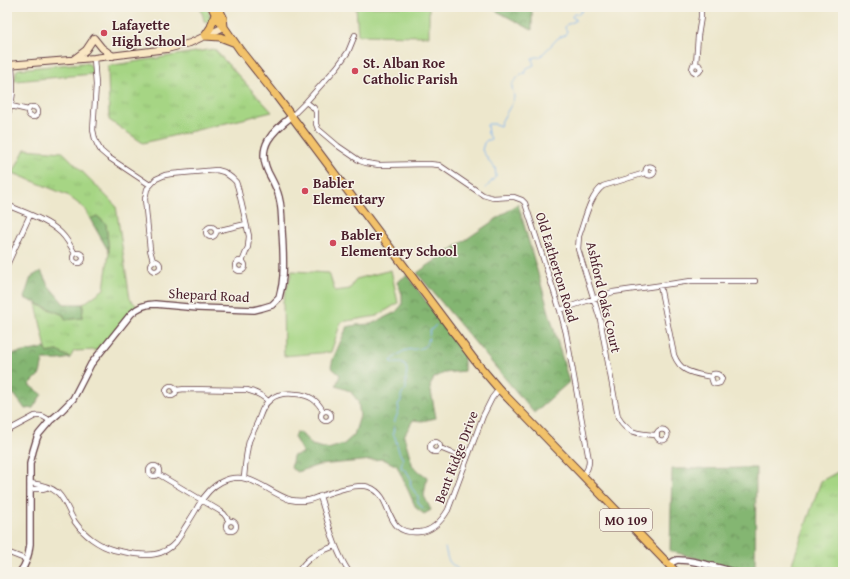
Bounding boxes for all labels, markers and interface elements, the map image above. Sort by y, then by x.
place label: Lafayette High School [112,15,187,51]
marker: Lafayette High School [99,28,109,38]
place label: St. Alban Roe Catholic Parish [363,53,458,89]
marker: St. Alban Roe Catholic Parish [350,66,360,76]
place label: Babler Elementary [313,173,386,209]
marker: Babler Elementary [300,186,310,196]
street label: Old Eatherton Road [531,209,583,325]
place label: Babler Elementary School [341,225,458,261]
marker: Babler Elementary School [328,238,338,248]
street label: Ashford Oaks Court [581,239,627,355]
street label: Shepard Road [168,283,250,307]
street label: Bent Ridge Drive [429,407,483,506]
road number: MO 109 [600,509,652,531]

